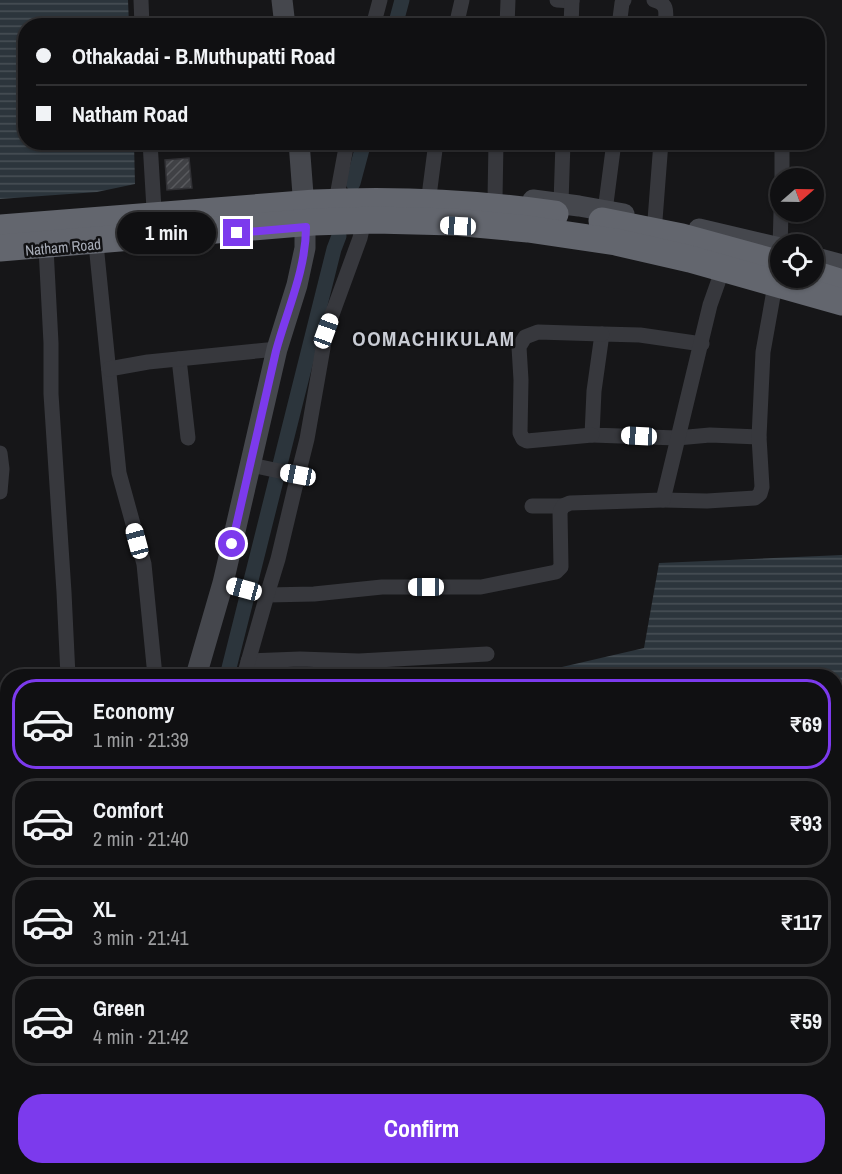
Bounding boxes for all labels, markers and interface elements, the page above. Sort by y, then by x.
text: Othakadai - B.Muthupatti Road [72,41,336,71]
text: Natham Road [72,99,188,129]
north arrow [770,168,824,222]
map controls [770,168,824,288]
callout: 1 min [117,212,216,254]
car [440,216,476,236]
text: 1 min [145,219,188,246]
route end [223,219,250,246]
street label: Natham Road [24,233,102,261]
button: locate [770,234,824,288]
car [311,311,341,351]
district label: OOMACHIKULAM [352,324,516,353]
car [621,426,657,446]
car [279,463,317,487]
car [124,521,150,561]
route start [218,530,245,557]
car [224,576,264,602]
car [408,578,444,596]
text: Economy [93,696,174,726]
icon: car [21,697,75,751]
text: ₹69 [789,709,822,739]
text: 1 min · 21:39 [93,726,189,753]
text: Comfort [93,795,163,825]
icon: car [21,796,75,850]
text: ₹93 [789,808,822,838]
text: 2 min · 21:40 [93,825,189,852]
text: XL [93,894,116,924]
icon: car [21,895,75,949]
text: ₹117 [780,907,822,937]
text: 3 min · 21:41 [93,924,189,951]
text: Green [93,993,145,1023]
icon: car [21,994,75,1048]
text: ₹59 [789,1006,822,1036]
text: 4 min · 21:42 [93,1023,189,1050]
button: Confirm [18,1094,825,1163]

